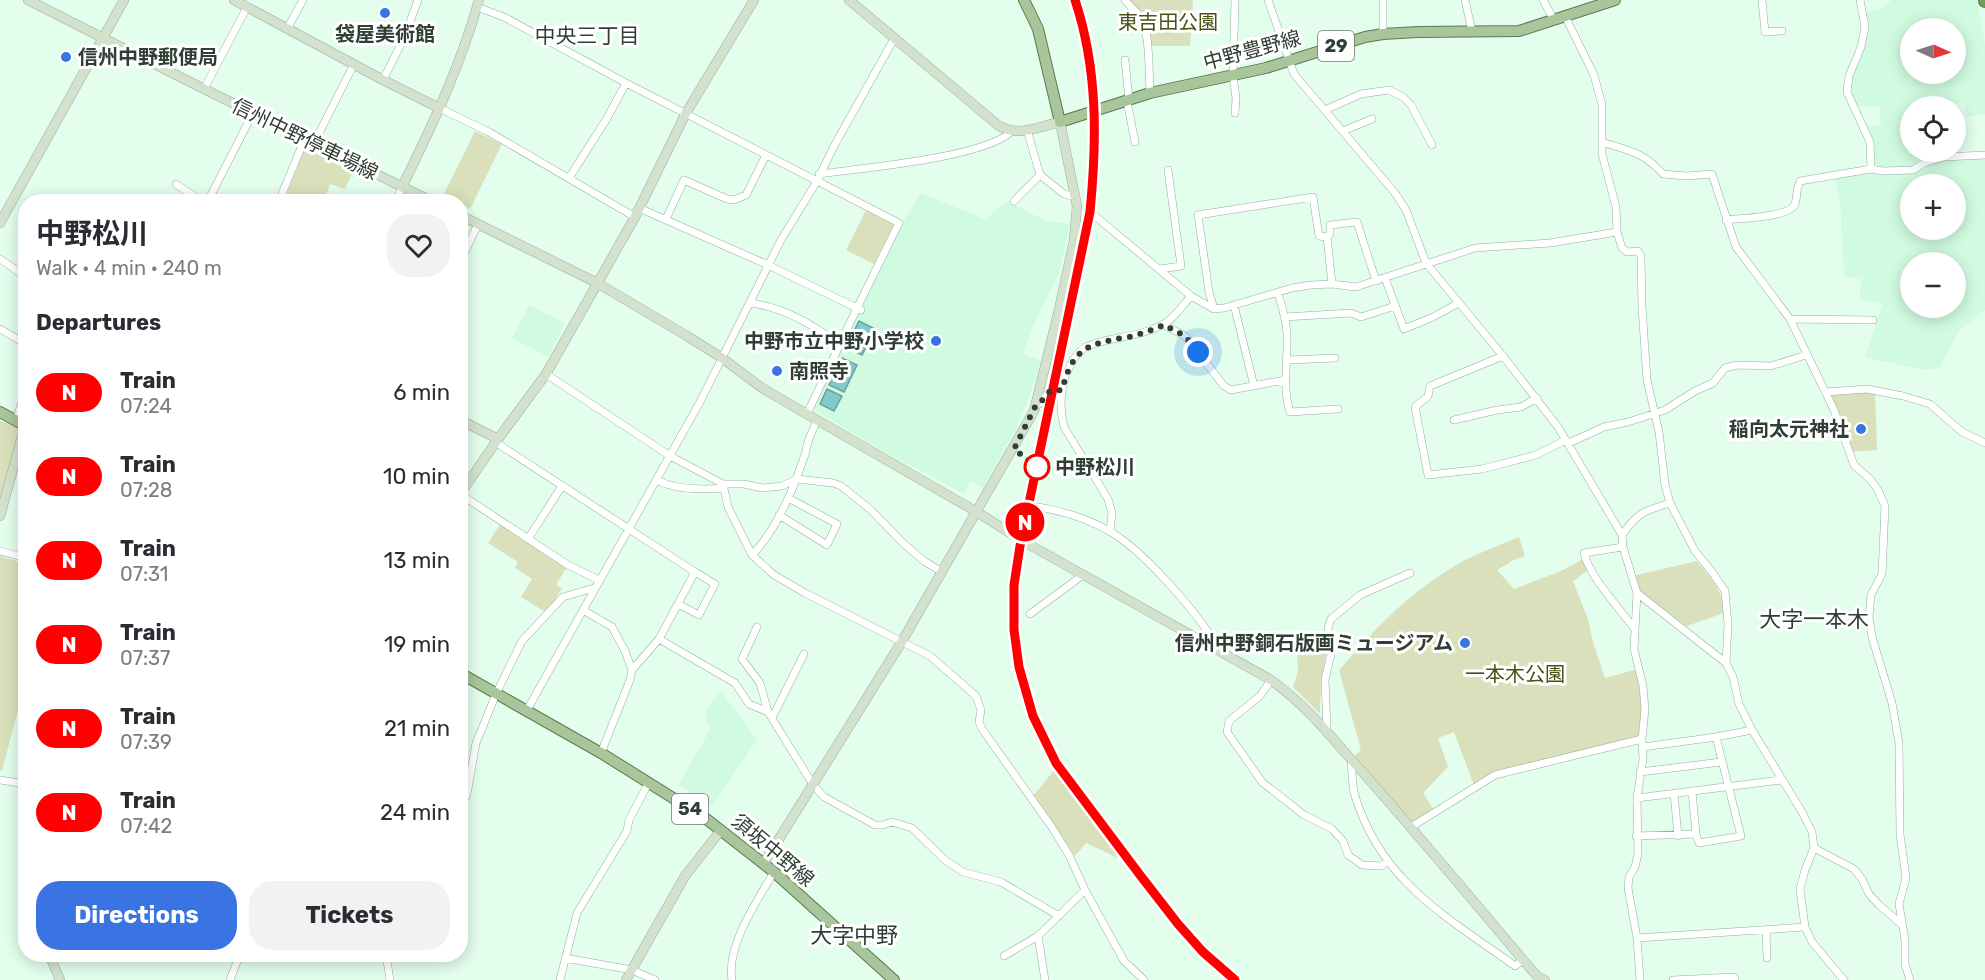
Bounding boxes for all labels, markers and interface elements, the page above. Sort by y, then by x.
marker: 袋屋美術館 [378,6,392,20]
park label: 東吉田公園 [1118,10,1218,34]
north arrow [1900,18,1966,84]
map controls [1900,18,1966,318]
place label: 袋屋美術館 [335,22,435,46]
district label: 中央三丁目 [535,23,640,48]
street label: 中野豊野線 [1201,25,1303,75]
road number: 29 [1318,31,1354,61]
place label: 信州中野郵便局 [78,45,218,69]
marker: 信州中野郵便局 [59,50,73,64]
street label: 信州中野停車場線 [228,93,382,185]
button: locate [1900,96,1966,162]
button: + [1900,174,1966,240]
button: heart [387,214,450,277]
text: 中野松川 [36,217,148,250]
button: − [1900,252,1966,318]
text: Walk · 4 min · 240 m [36,256,222,280]
text: Departures [36,309,161,336]
place label: 中野市立中野小学校 [744,329,924,353]
marker: 中野市立中野小学校 [929,334,943,348]
your location [1183,337,1213,367]
place label: 南照寺 [789,359,849,383]
marker: 南照寺 [770,364,784,378]
text: Train [120,367,176,394]
text: 6 min [393,379,450,406]
text: N [61,380,77,405]
text: 07:24 [120,394,172,418]
place label: 稲向太元神社 [1729,417,1849,441]
marker: 稲向太元神社 [1854,422,1868,436]
text: Train [120,451,176,478]
marker: 中野松川 [1024,454,1050,480]
place label: 中野松川 [1055,455,1135,479]
text: 10 min [383,463,450,490]
text: N [61,464,77,489]
text: 07:28 [120,478,173,502]
line badge: N [1006,502,1044,542]
text: N [1017,510,1033,535]
text: Train [120,535,176,562]
text: 13 min [384,547,450,574]
text: N [61,548,77,573]
text: 07:31 [120,562,168,586]
district label: 大字一本木 [1759,606,1869,633]
text: Train [120,619,176,646]
text: 19 min [384,631,450,658]
place label: 信州中野銅石版画ミュージアム [1175,631,1453,655]
text: N [61,632,77,657]
marker: 信州中野銅石版画ミュージアム [1458,636,1472,650]
text: 07:37 [120,646,170,670]
park label: 一本木公園 [1465,662,1565,686]
text: Train [120,703,176,730]
text: 21 min [384,715,450,742]
text: N [61,716,77,741]
text: 07:39 [120,730,172,754]
text: Train [120,787,176,814]
road number: 54 [672,794,708,824]
text: 24 min [380,799,450,826]
text: N [61,800,77,825]
street label: 須坂中野線 [727,809,819,891]
text: 07:42 [120,814,172,838]
button: Directions [36,881,237,950]
button: Tickets [249,881,450,950]
district label: 大字中野 [810,922,898,949]

